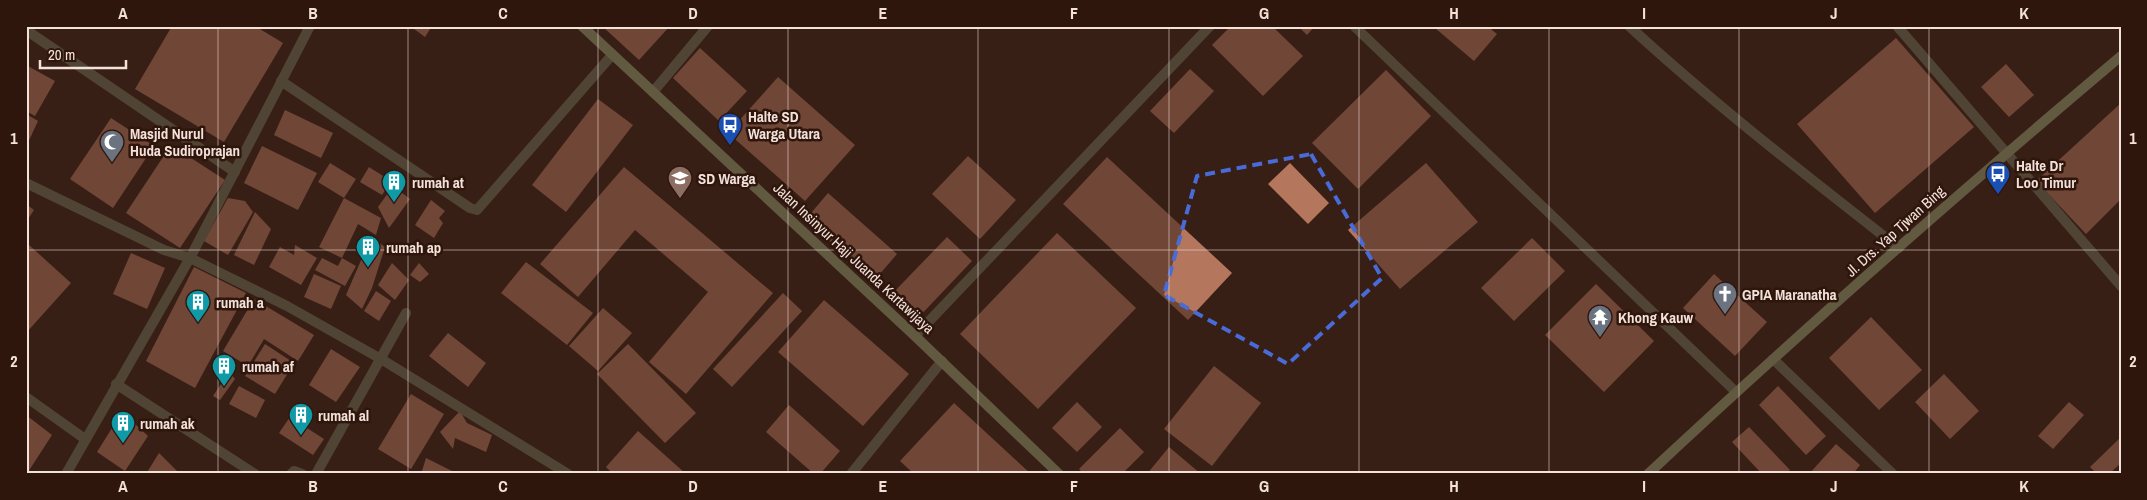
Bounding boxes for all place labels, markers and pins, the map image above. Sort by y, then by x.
place label: Halte SD Warga Utara [748,106,820,144]
bus stop icon: Halte SD Warga Utara [717,112,743,146]
place label: Masjid Nurul Huda Sudiroprajan [130,123,240,161]
mosque icon: Masjid Nurul Huda Sudiroprajan [99,129,125,163]
place label: Halte Dr Loo Timur [2016,155,2076,193]
bus stop icon: Halte Dr Loo Timur [1985,161,2011,195]
school or university icon: SD Warga [667,165,693,199]
place label: SD Warga [698,168,756,189]
building icon: rumah at [381,169,407,203]
place label: rumah at [412,172,464,193]
building icon: rumah ap [355,234,381,268]
place label: rumah ap [386,237,441,258]
church icon: GPIA Maranatha [1712,281,1738,315]
place label: GPIA Maranatha [1742,284,1837,305]
building icon: rumah a [185,289,211,323]
place label: rumah a [216,292,264,313]
temple icon: Khong Kauw [1587,304,1613,338]
place label: Khong Kauw [1618,307,1694,328]
building icon: rumah af [211,353,237,387]
place label: rumah af [242,356,295,377]
building icon: rumah al [288,402,314,436]
place label: rumah al [318,405,369,426]
building icon: rumah ak [110,410,136,444]
place label: rumah ak [140,413,195,434]

